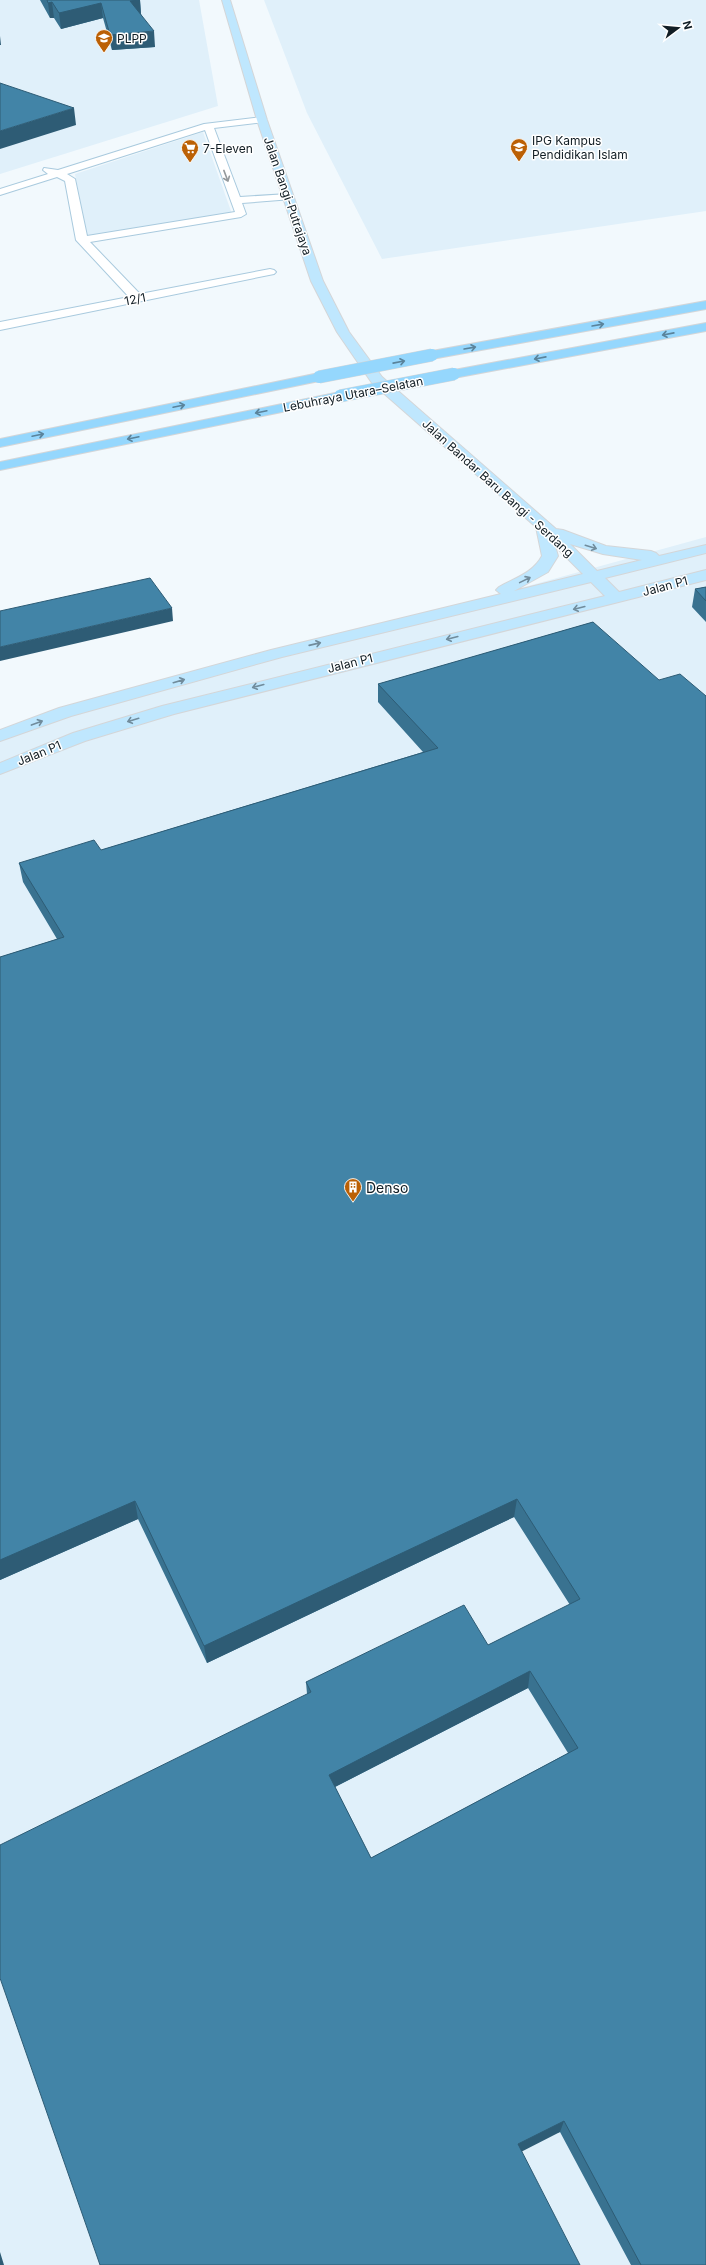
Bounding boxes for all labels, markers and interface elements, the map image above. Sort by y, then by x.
north arrow [658,8,698,48]
text: N [680,19,695,31]
school or university icon: PLPP [94,28,114,53]
place label: PLPP [117,31,147,46]
place label: IPG Kampus Pendidikan Islam [532,133,628,162]
street label: Jalan Bangi-Putrajaya [261,135,315,257]
school or university icon: IPG Kampus Pendidikan Islam [509,137,529,162]
supermarket icon: 7-Eleven [180,138,200,163]
place label: 7-Eleven [203,141,253,156]
one-way arrow [223,169,231,181]
street label: 12/1 [123,290,147,308]
one-way arrow [591,321,604,329]
one-way arrow [662,331,675,339]
one-way arrow [464,344,477,352]
one-way arrow [534,354,547,362]
one-way arrow [392,357,405,365]
street label: Lebuhraya Utara–Selatan [282,373,424,415]
one-way arrow [172,402,185,410]
one-way arrow [255,409,268,417]
street label: Jalan Bandar Baru Bangi - Serdang [419,416,577,560]
one-way arrow [31,431,44,439]
one-way arrow [127,435,140,443]
one-way arrow [584,544,597,551]
street label: Jalan P1 [641,573,689,599]
one-way arrow [519,575,531,583]
one-way arrow [572,604,585,612]
one-way arrow [446,635,459,643]
one-way arrow [308,640,321,647]
street label: Jalan P1 [326,650,374,676]
one-way arrow [172,677,185,684]
one-way arrow [252,683,265,690]
one-way arrow [127,717,139,725]
one-way arrow [30,718,42,726]
street label: Jalan P1 [15,737,63,769]
building icon: Denso [343,1177,363,1202]
place label: Denso [366,1179,408,1196]

